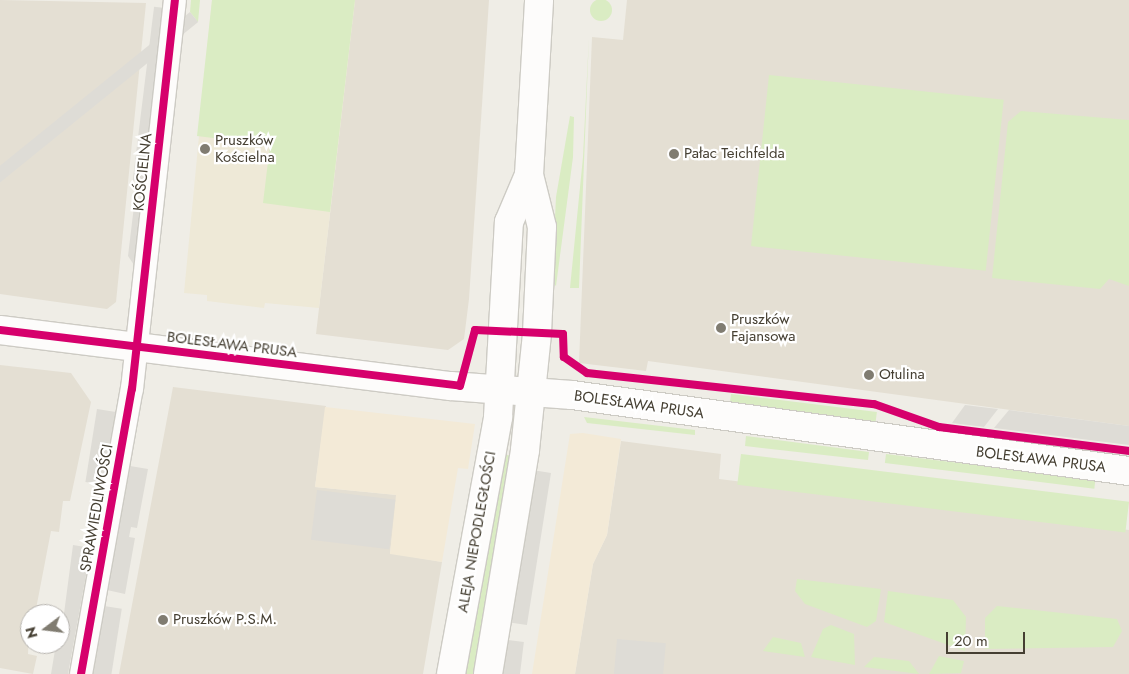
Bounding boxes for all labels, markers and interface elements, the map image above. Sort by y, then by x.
place label: Pruszków Kościelna [215,131,275,166]
street label: KOŚCIELNA [130,132,156,212]
marker: Pruszków Kościelna [199,143,211,155]
place label: Pałac Teichfelda [684,145,785,163]
marker: Pałac Teichfelda [668,148,680,160]
place label: Pruszków Fajansowa [731,310,796,345]
marker: Pruszków Fajansowa [715,322,727,334]
street label: BOLESŁAWA PRUSA [166,328,298,362]
place label: Otulina [879,366,925,384]
marker: Otulina [863,369,875,381]
street label: BOLESŁAWA PRUSA [573,387,705,423]
street label: SPRAWIEDLIWOŚCI [77,443,117,573]
street label: BOLESŁAWA PRUSA [975,443,1107,477]
street label: ALEJA NIEPODLEGŁOŚCI [454,450,500,614]
north arrow [20,604,70,654]
place label: Pruszków P.S.M. [173,611,277,629]
marker: Pruszków P.S.M. [157,614,169,626]
scale bar [949,622,1028,654]
text: N [20,625,43,641]
text: 20 m [954,630,988,652]

